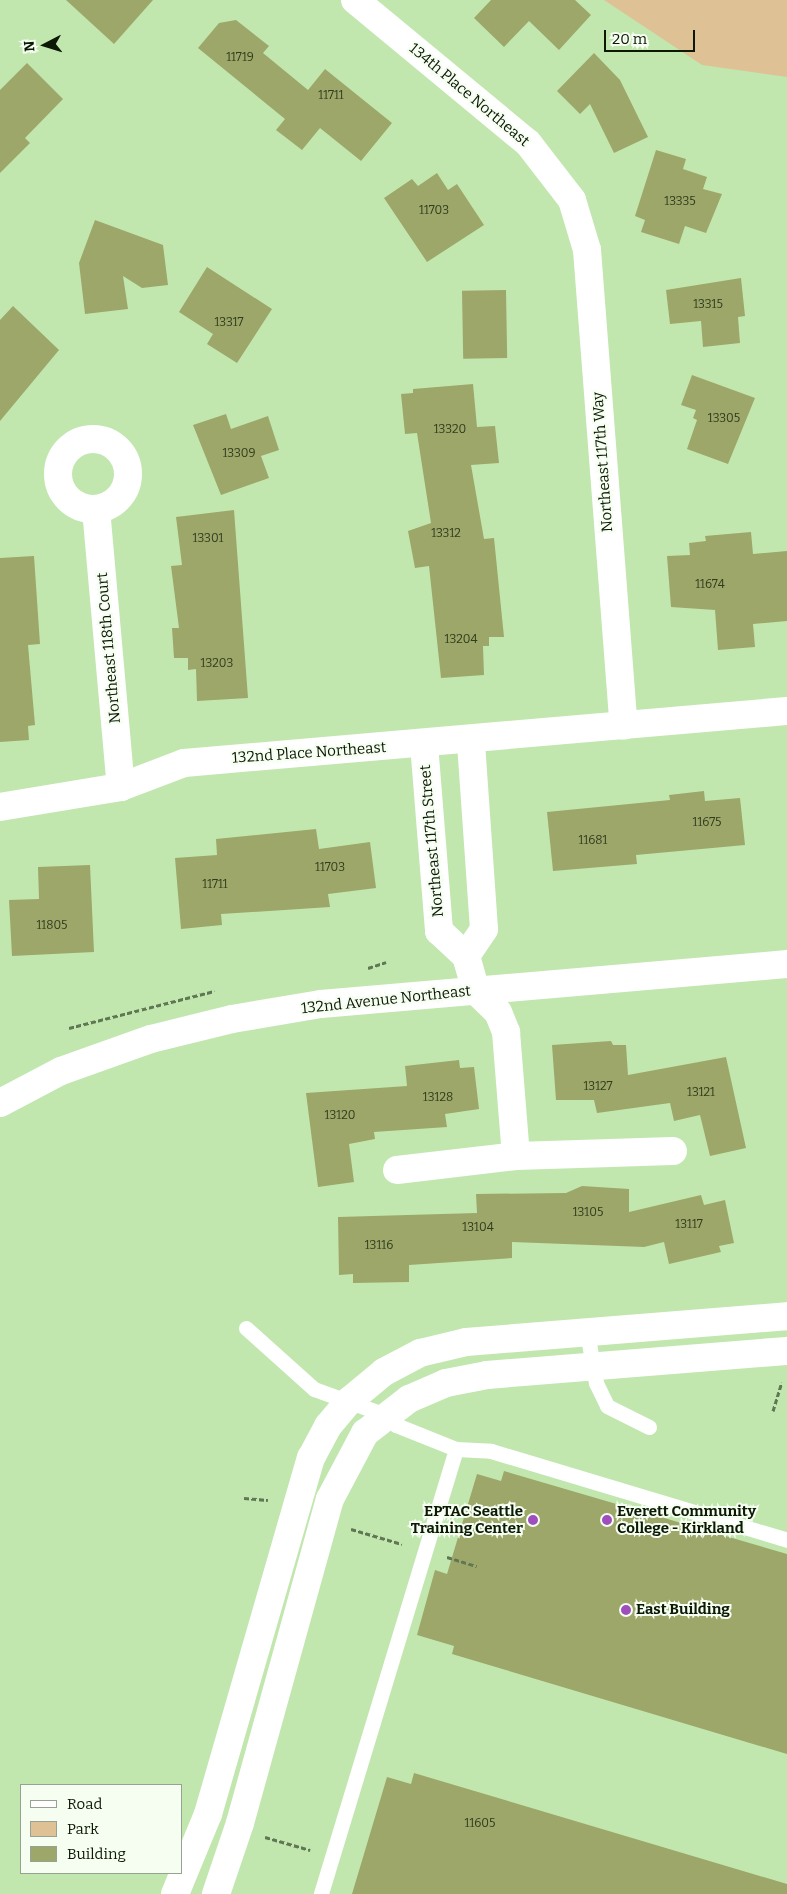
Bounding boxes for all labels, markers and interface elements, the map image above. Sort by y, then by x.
north arrow [20,20,70,70]
scale bar [607,20,698,52]
text: 20 m [612,30,647,48]
text: N [21,40,38,52]
street label: 134th Place Northeast [405,40,533,150]
house number: 11719 [226,51,254,65]
house number: 11711 [318,89,344,103]
house number: 13335 [664,195,696,209]
house number: 11703 [419,204,449,218]
house number: 13315 [693,298,723,312]
house number: 13317 [214,316,244,330]
street label: Northeast 117th Way [589,391,617,533]
house number: 13305 [708,412,740,426]
house number: 13320 [434,423,466,437]
house number: 13309 [222,447,256,461]
house number: 13312 [431,527,461,541]
house number: 13301 [193,532,223,546]
street label: Northeast 118th Court [93,572,125,724]
house number: 11674 [695,578,725,592]
house number: 13204 [445,633,477,647]
house number: 13203 [201,657,233,671]
street label: 132nd Place Northeast [231,739,387,767]
street label: Northeast 117th Street [416,764,448,918]
house number: 11675 [693,816,721,830]
house number: 11681 [579,834,607,848]
house number: 11703 [315,861,345,875]
house number: 11711 [202,878,228,892]
house number: 11805 [36,919,68,933]
street label: 132nd Avenue Northeast [300,982,472,1018]
house number: 13127 [583,1080,613,1094]
house number: 13121 [687,1086,715,1100]
house number: 13128 [423,1091,453,1105]
house number: 13120 [325,1109,355,1123]
house number: 13105 [573,1206,603,1220]
house number: 13117 [675,1218,703,1232]
house number: 13104 [462,1221,494,1235]
house number: 13116 [365,1239,393,1253]
place label: EPTAC Seattle Training Center [411,1502,523,1537]
place label: Everett Community College - Kirkland [617,1502,756,1537]
marker: EPTAC Seattle Training Center [527,1514,539,1526]
marker: Everett Community College - Kirkland [601,1514,613,1526]
place label: East Building [636,1601,730,1619]
marker: East Building [620,1604,632,1616]
legend [20,1784,182,1874]
text: Road [67,1795,102,1813]
house number: 11605 [465,1817,495,1831]
text: Park [67,1820,99,1838]
text: Building [67,1845,126,1863]

